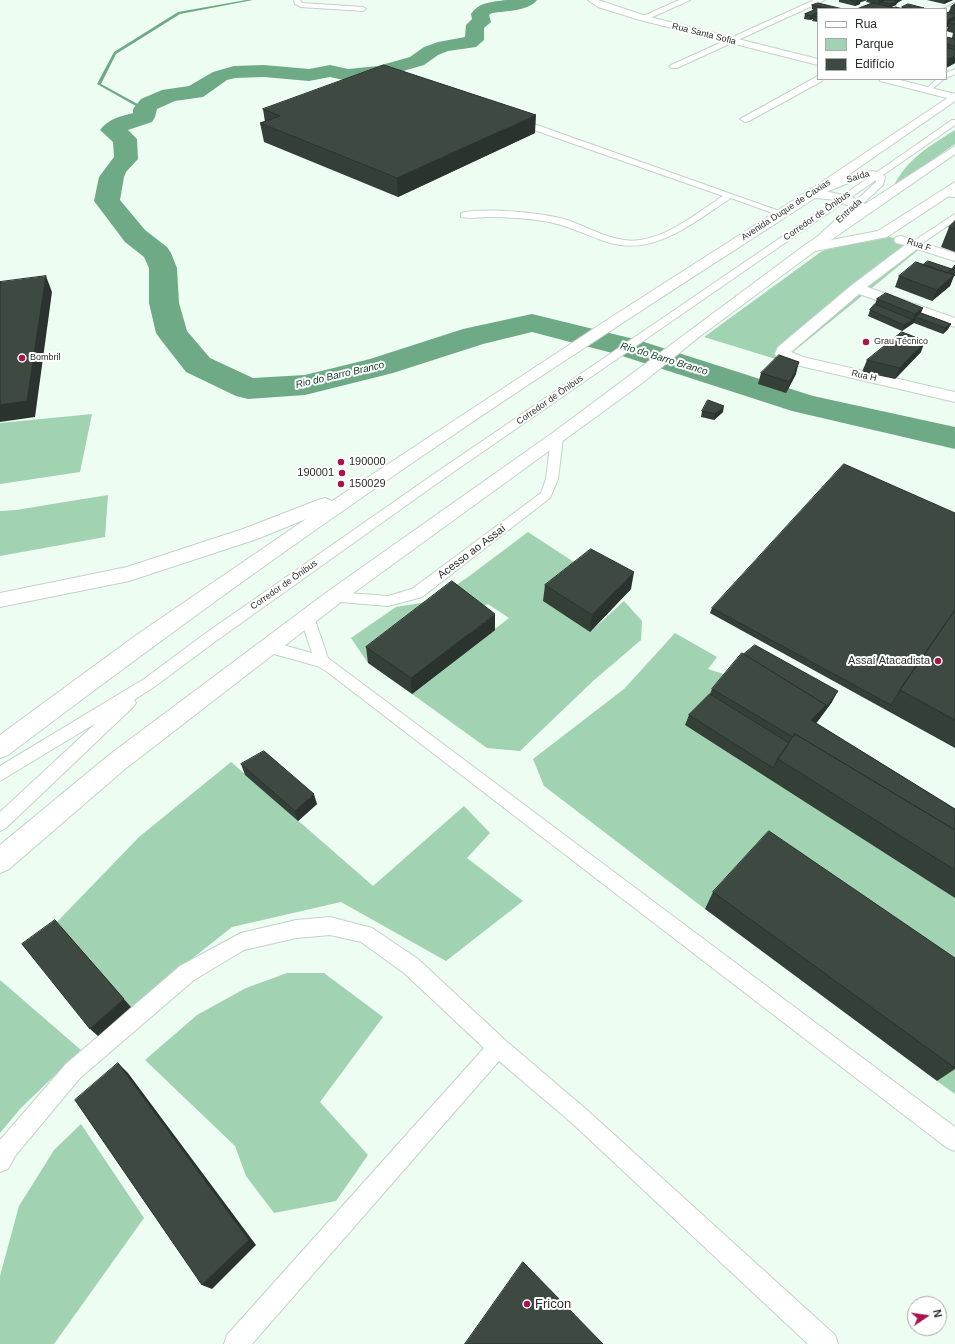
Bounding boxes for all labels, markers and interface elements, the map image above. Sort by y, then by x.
legend [817,8,947,80]
text: Rua [855,17,877,31]
street label: Rua Santa Sofia [671,21,737,47]
text: Parque [855,37,894,51]
text: Edifício [855,57,894,71]
street label: Saída [845,168,871,186]
street label: Avenida Duque de Caxias [739,177,833,243]
street label: Corredor de Ônibus [782,189,852,243]
street label: Entrada [834,196,864,226]
street label: Rua F [906,236,932,254]
marker: Grau Técnico [861,337,871,347]
place label: Grau Técnico [874,337,928,347]
water label: Rio do Barro Branco [619,340,709,378]
marker: Bombril [17,353,27,363]
place label: Bombril [30,353,61,363]
water label: Rio do Barro Branco [295,359,385,391]
street label: Rua H [850,368,878,384]
street label: Corredor de Ônibus [515,373,585,427]
place label: 190000 [349,455,386,469]
marker: 190000 [336,457,346,467]
place label: 190001 [297,466,334,480]
marker: 190001 [337,468,347,478]
place label: 150029 [349,477,386,491]
marker: 150029 [336,479,346,489]
street label: Acesso ao Assaí [435,522,509,582]
street label: Corredor de Ônibus [249,558,319,612]
place label: Assaí Atacadista [848,654,930,668]
marker: Assaí Atacadista [933,656,943,666]
place label: Fricon [535,1296,571,1312]
north arrow [907,1296,947,1336]
marker: Fricon [522,1299,532,1309]
text: N [931,1308,944,1319]

